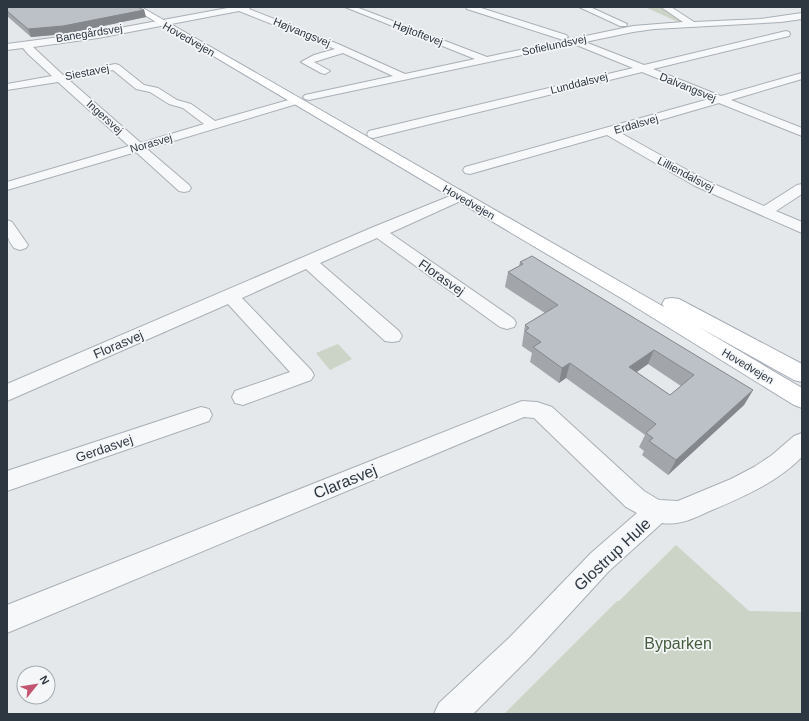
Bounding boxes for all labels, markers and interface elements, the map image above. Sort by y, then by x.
street label: Højvangsvej [272,15,332,49]
street label: Højtoftevej [391,18,445,48]
street label: Hovedvejen [161,19,217,59]
street label: Banegårdsvej [55,22,123,44]
street label: Sofielundsvej [521,32,587,58]
street label: Siestavej [64,62,110,82]
street label: Lunddalsvej [549,70,609,96]
street label: Dalvangsvej [658,70,718,104]
street label: Ingersvej [84,98,126,136]
street label: Erdalsvej [613,112,659,136]
street label: Norasvej [128,131,174,155]
street label: Lilliendalsvej [656,154,716,194]
street label: Hovedvejen [441,182,497,222]
street label: Florasvej [416,256,468,299]
street label: Florasvej [91,327,145,362]
street label: Hovedvejen [720,346,776,386]
street label: Gerdasvej [74,432,135,465]
street label: Clarasvej [311,461,379,502]
street label: Glostrup Hule [571,515,654,594]
park label: Byparken [644,635,712,652]
north arrow [16,665,56,705]
text: N [37,674,52,686]

